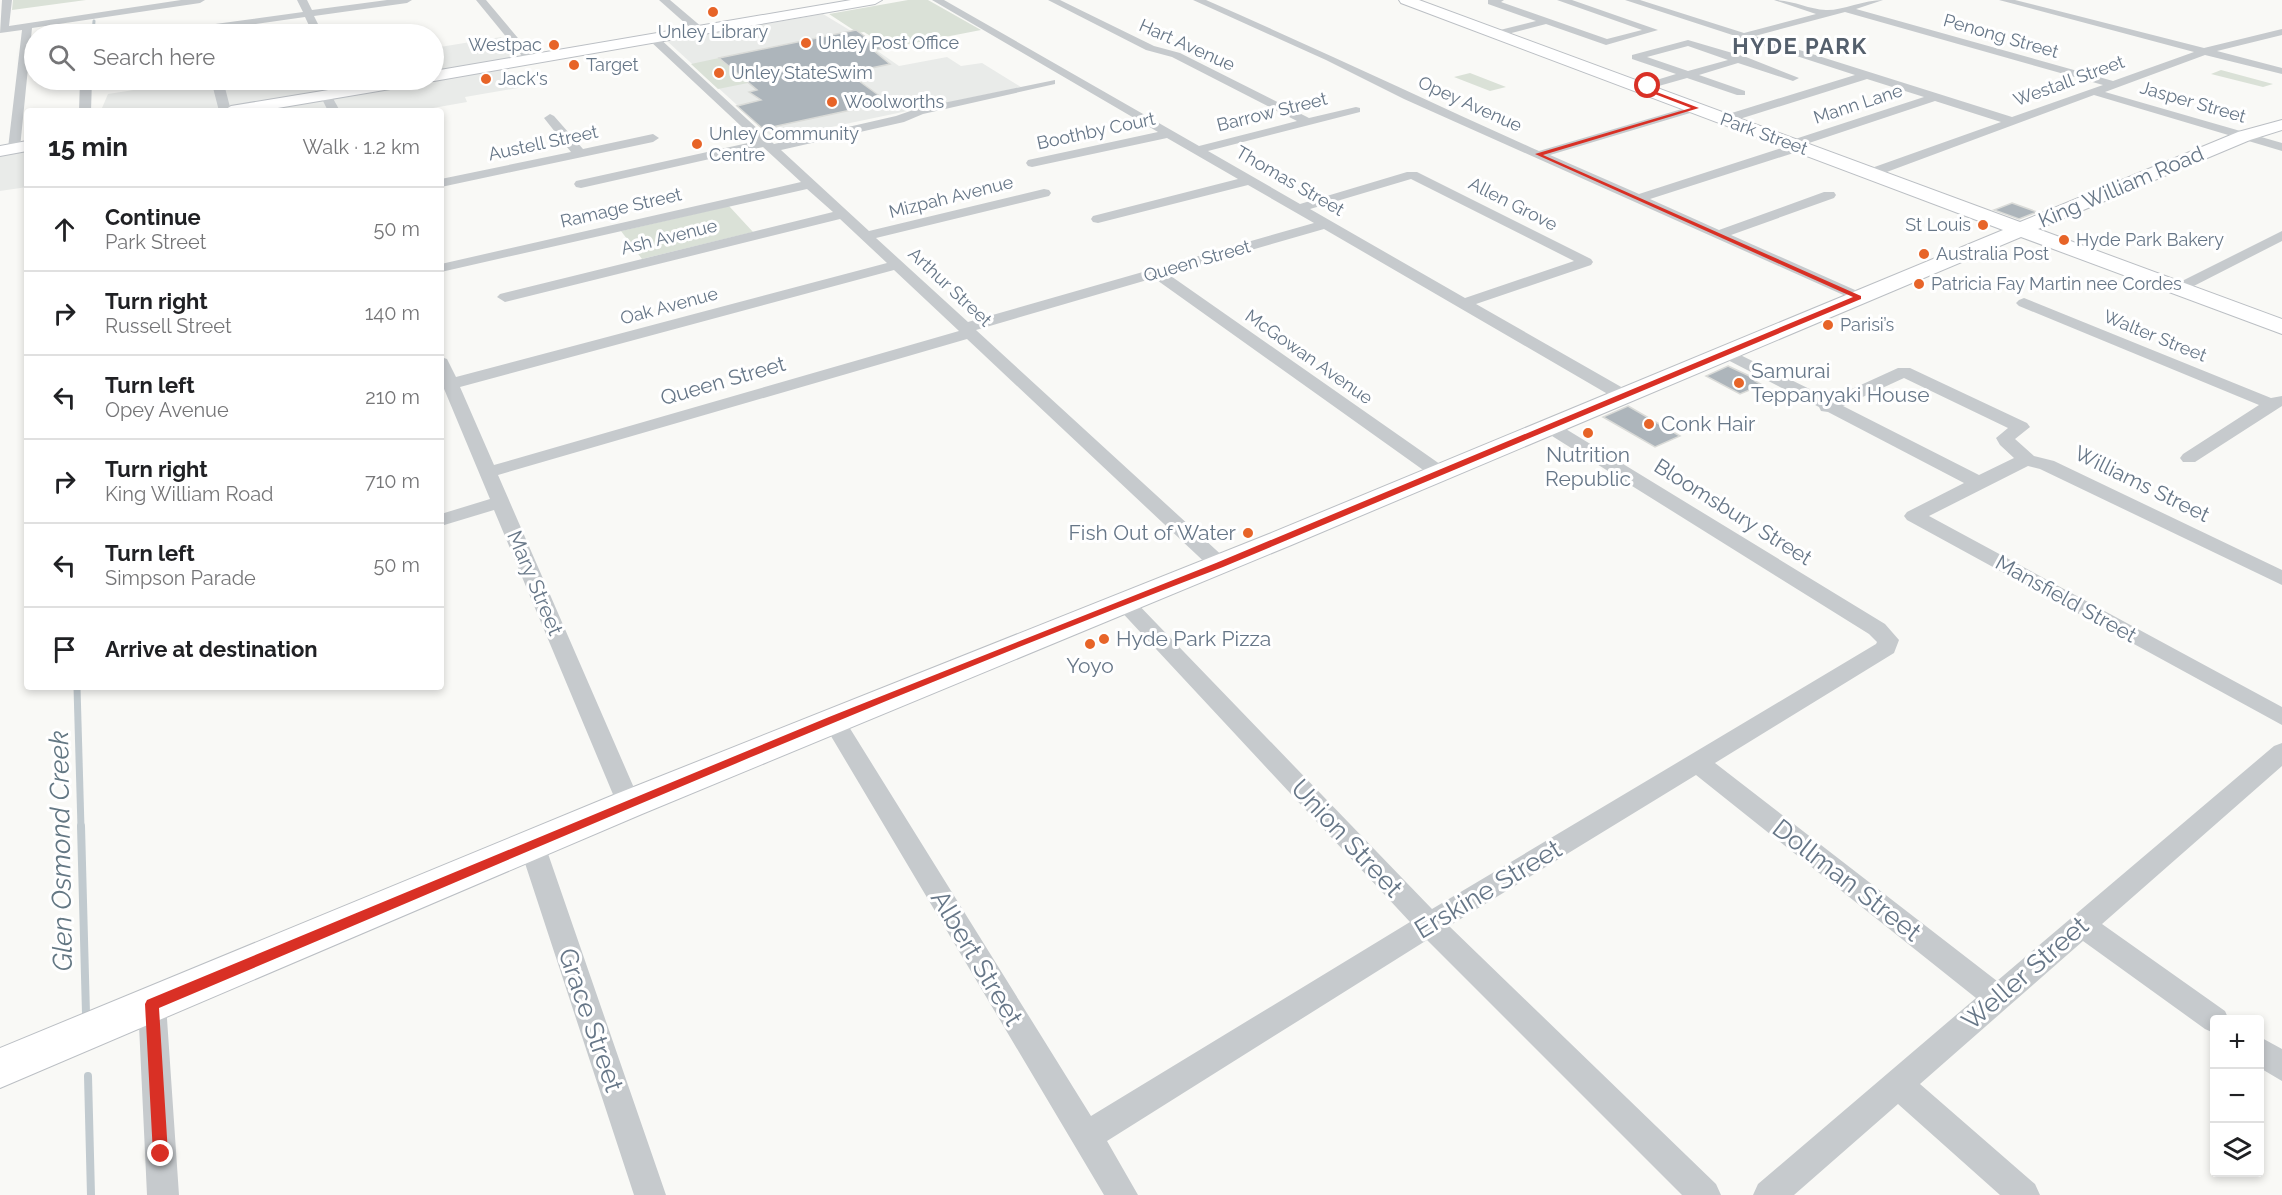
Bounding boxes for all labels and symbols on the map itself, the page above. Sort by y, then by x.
marker: Unley Library [706,5,720,19]
street label: Penong Street [1941,9,2061,62]
street label: Hart Avenue [1136,14,1239,75]
place label: Unley Library [658,21,769,42]
place label: Unley Post Office [818,32,960,53]
district label: HYDE PARK [1732,33,1868,59]
place label: Westpac [468,34,542,55]
marker: Unley Post Office [799,36,813,50]
marker: Westpac [547,38,561,52]
street label: Westall Street [2011,51,2127,110]
place label: Target [586,54,639,75]
marker: Target [567,58,581,72]
place label: Unley StateSwim [731,62,873,83]
marker: Unley StateSwim [712,66,726,80]
place label: Jack's [498,68,548,89]
street label: Opey Avenue [1415,71,1526,136]
marker: Jack's [479,72,493,86]
route start [1634,72,1660,98]
street label: Jasper Street [2138,76,2248,127]
street label: Mann Lane [1811,79,1905,128]
street label: Barrow Street [1214,88,1329,135]
place label: Woolworths [844,91,944,112]
marker: Woolworths [825,95,839,109]
street label: Boothby Court [1035,108,1157,153]
street label: Park Street [1718,108,1811,159]
street label: Austell Street [486,121,600,164]
place label: Unley Community Centre [709,123,859,165]
marker: Unley Community Centre [690,137,704,151]
street label: King William Road [2034,140,2207,233]
street label: Thomas Street [1232,141,1348,220]
street label: Mizpah Avenue [887,171,1016,222]
street label: Allen Grove [1465,172,1561,235]
street label: Ramage Street [558,183,684,232]
street label: Ash Avenue [619,214,720,259]
place label: St Louis [1905,214,1971,235]
marker: St Louis [1976,218,1990,232]
place label: Hyde Park Bakery [2076,229,2224,250]
marker: Hyde Park Bakery [2057,233,2071,247]
street label: Queen Street [1141,235,1253,286]
street label: Arthur Street [904,243,996,330]
place label: Australia Post [1936,243,2049,264]
marker: Australia Post [1917,247,1931,261]
place label: Patricia Fay Martin nee Cordes [1931,273,2182,294]
marker: Patricia Fay Martin nee Cordes [1912,277,1926,291]
street label: Oak Avenue [618,282,720,329]
street label: McGowan Avenue [1242,305,1377,409]
street label: Walter Street [2101,305,2210,366]
place label: Parisi’s [1840,314,1894,335]
marker: Parisi’s [1821,318,1835,332]
street label: Queen Street [658,351,788,410]
place label: Samurai Teppanyaki House [1751,358,1930,407]
marker: Samurai Teppanyaki House [1732,376,1746,390]
place label: Conk Hair [1661,411,1756,436]
marker: Conk Hair [1642,417,1656,431]
marker: Nutrition Republic [1581,426,1595,440]
street label: Williams Street [2071,440,2214,527]
place label: Nutrition Republic [1545,442,1631,491]
street label: Bloomsbury Street [1650,453,1817,570]
place label: Fish Out of Water [1068,520,1237,545]
marker: Fish Out of Water [1241,526,1255,540]
street label: Mary Street [502,527,569,639]
street label: Mansfield Street [1991,549,2141,648]
place label: Hyde Park Pizza [1116,626,1271,651]
marker: Hyde Park Pizza [1097,632,1111,646]
marker: Yoyo [1083,637,1097,651]
place label: Yoyo [1066,653,1114,678]
water label: Glen Osmond Creek [43,730,78,972]
street label: Union Street [1285,773,1409,903]
street label: Dollman Street [1767,813,1927,947]
street label: Erskine Street [1409,833,1567,945]
street label: Albert Street [925,885,1029,1031]
street label: Weller Street [1956,910,2094,1036]
street label: Grace Street [552,944,630,1096]
route end [147,1140,173,1166]

